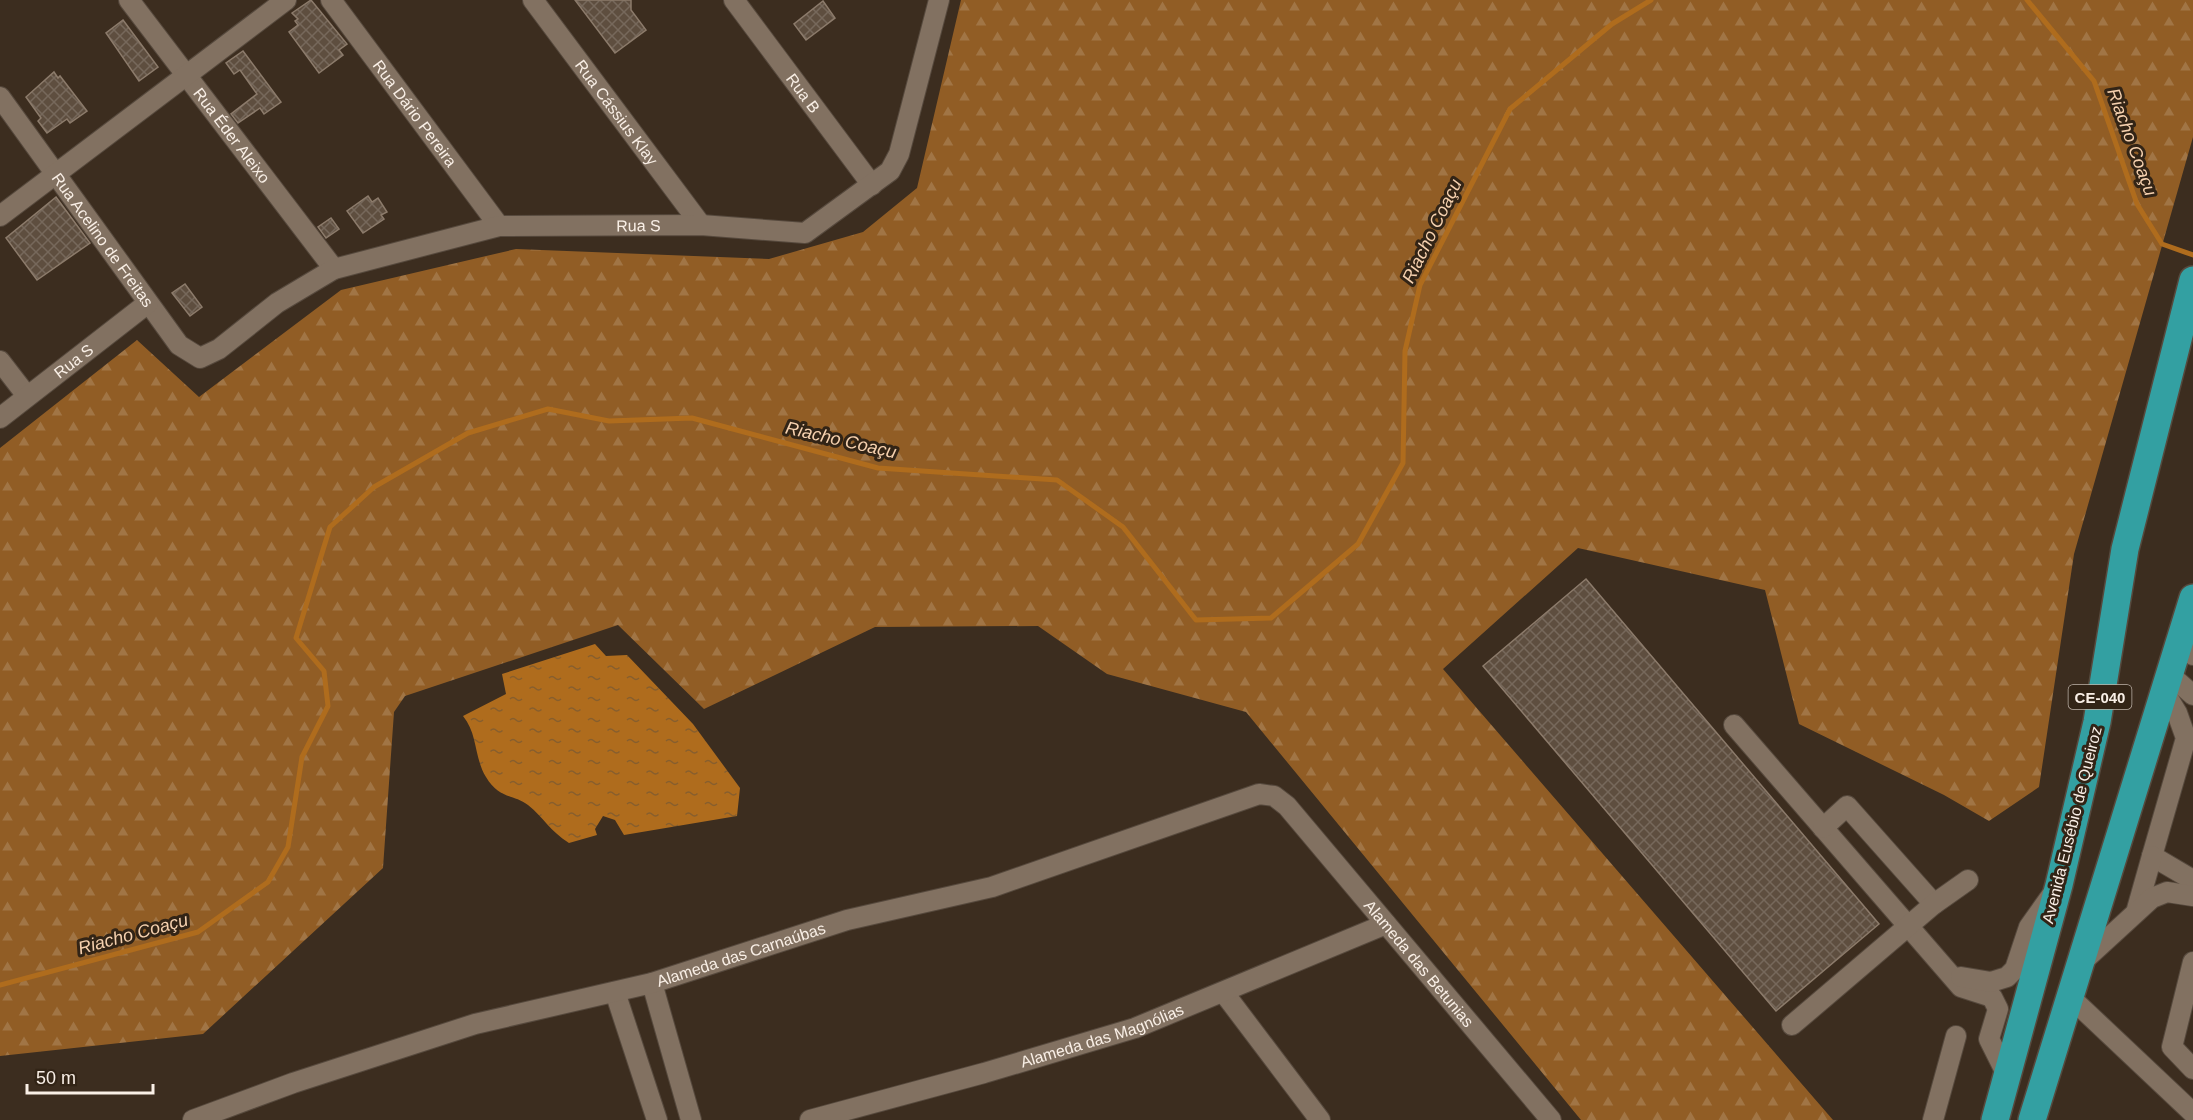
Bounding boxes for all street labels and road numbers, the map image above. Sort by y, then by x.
street label: Rua Cássius Klay [572,56,661,168]
street label: Rua Dário Pereira [370,57,460,170]
street label: Rua B [783,70,823,116]
street label: Rua Éder Aleixo [190,84,274,186]
street label: Rua Acelino de Freitas [49,169,157,310]
street label: Rua S [616,217,661,234]
street label: Rua S [51,341,96,381]
road number: CE-040 [2068,685,2132,709]
street label: Avenida Eusébio de Queiroz [2039,725,2105,925]
street label: Alameda das Betunias [1361,896,1477,1030]
street label: Alameda das Carnaúbas [654,919,827,989]
street label: Alameda das Magnólias [1018,1000,1186,1070]

